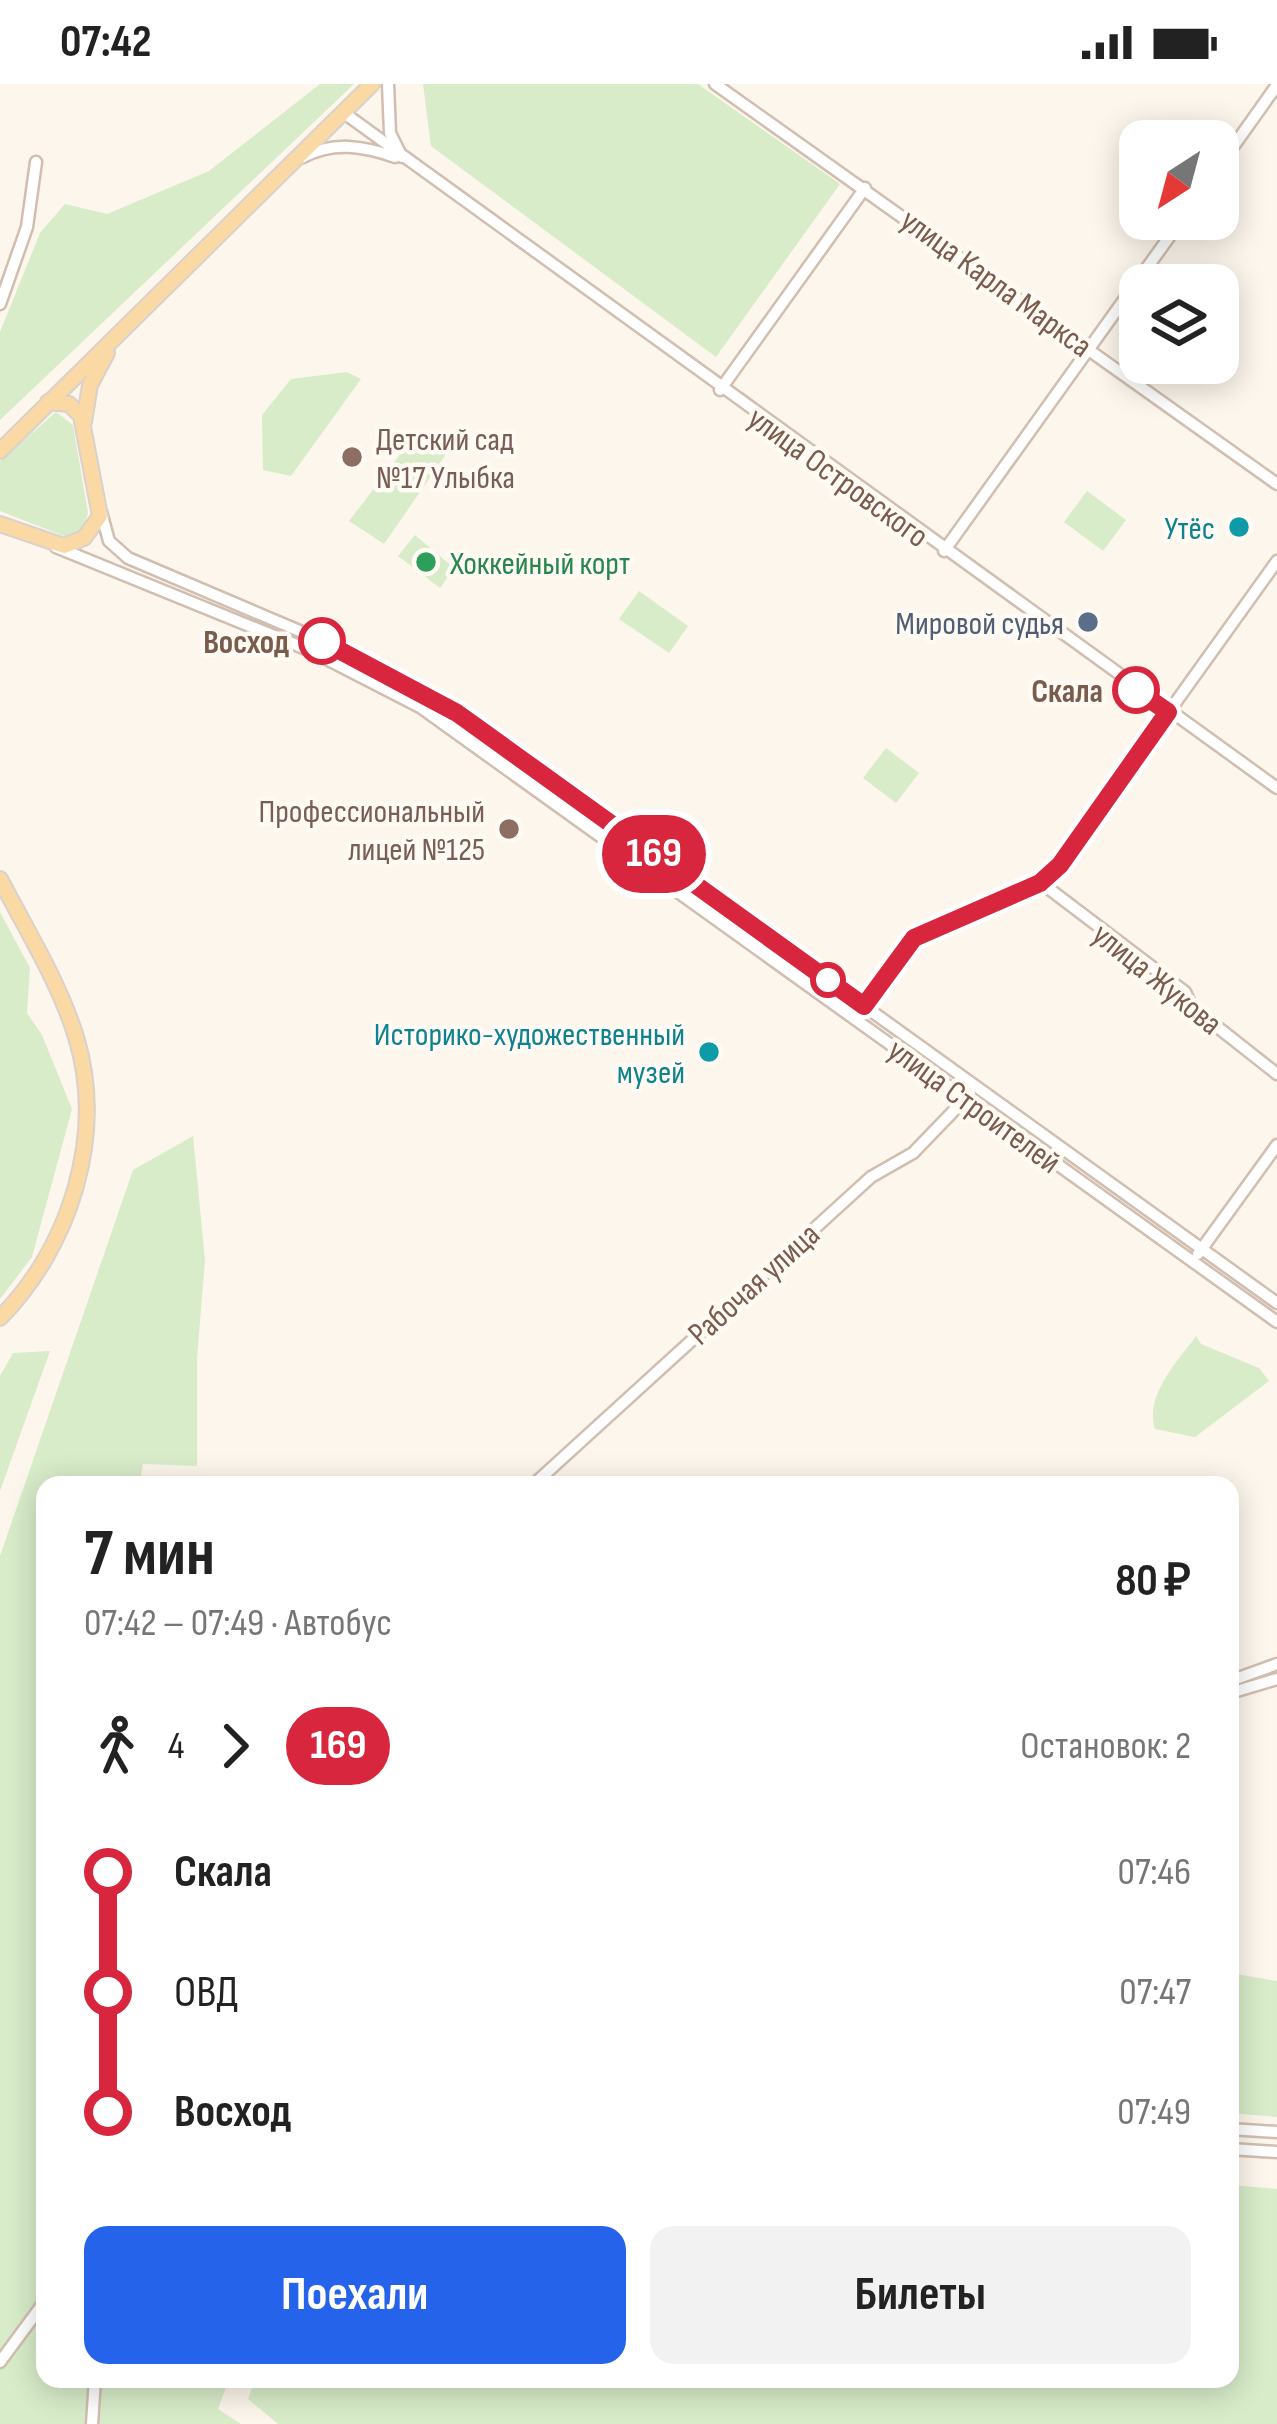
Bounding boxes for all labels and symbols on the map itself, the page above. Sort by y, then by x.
north arrow [1119,120,1239,240]
street label: улица Карла Маркса [892,201,1099,366]
street label: улица Островского [740,399,936,557]
place label: Детский сад №17 Улыбка [376,420,515,498]
marker: Детский сад №17 Улыбка [339,444,365,470]
place label: Утёс [1164,509,1215,549]
marker: Утёс [1226,514,1252,540]
place label: Хоккейный корт [449,544,630,584]
marker: Хоккейный корт [413,549,439,575]
place label: Мировой судья [895,604,1064,644]
marker: Мировой судья [1075,609,1101,635]
marker: Восход [300,619,344,663]
place label: Восход [203,623,289,663]
marker: Скала [1114,668,1158,712]
place label: Скала [1031,672,1103,712]
place label: Профессиональный лицей №125 [258,792,485,870]
line badge: 169 [585,815,723,893]
marker: Профессиональный лицей №125 [496,816,522,842]
street label: улица Жукова [1084,915,1230,1044]
unlabelled marker [812,964,844,996]
place label: Историко-художественный музей [374,1015,685,1093]
street label: улица Строителей [880,1031,1068,1183]
marker: Историко-художественный музей [696,1039,722,1065]
street label: Рабочая улица [680,1215,828,1354]

